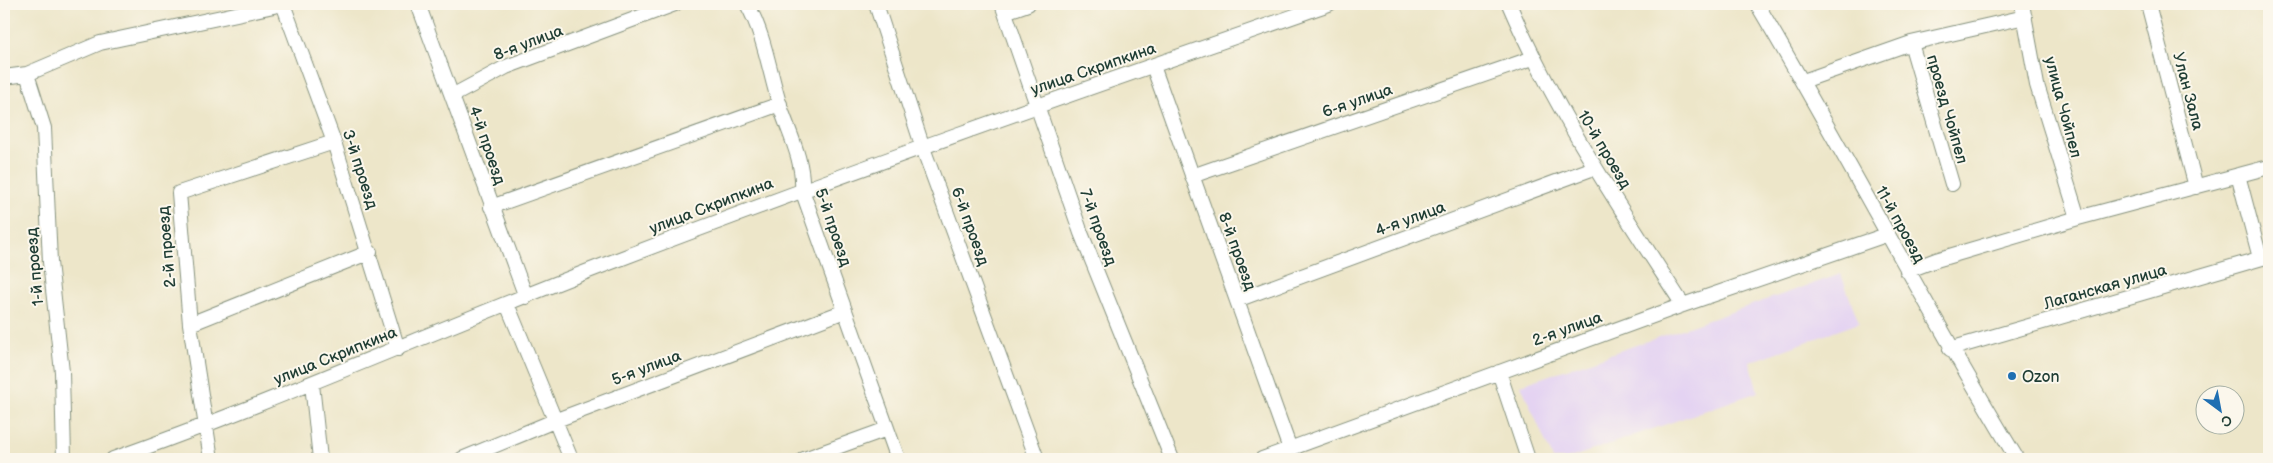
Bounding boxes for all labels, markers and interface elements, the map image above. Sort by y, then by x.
street label: 8-я улица [491,21,566,65]
street label: улица Скрипкина [1028,39,1159,100]
street label: Улан Зала [2168,50,2207,133]
street label: проезд Чойпел [1922,53,1971,166]
street label: улица Чойпел [2040,55,2085,160]
street label: 6-я улица [1320,80,1396,122]
street label: 4-й проезд [464,104,509,188]
street label: 10-й проезд [1573,107,1635,193]
street label: 3-й проезд [338,127,381,212]
street label: улица Скрипкина [647,174,777,239]
street label: 11-й проезд [1871,183,1929,267]
street label: 6-й проезд [947,185,993,269]
street label: 5-й проезд [810,186,855,269]
street label: 7-й проезд [1075,187,1120,269]
street label: 4-я улица [1373,198,1449,241]
street label: 2-й проезд [154,205,181,288]
street label: 8-й проезд [1214,210,1260,293]
street label: 1-й проезд [23,227,48,307]
street label: Лаганская улица [2041,261,2170,314]
street label: 2-я улица [1530,308,1605,351]
street label: улица Скрипкина [271,323,400,390]
street label: 5-я улица [609,346,684,390]
place label: Ozon [2022,368,2060,387]
marker: Ozon [2006,370,2018,382]
north arrow [2196,386,2246,436]
text: С [2218,411,2235,431]

